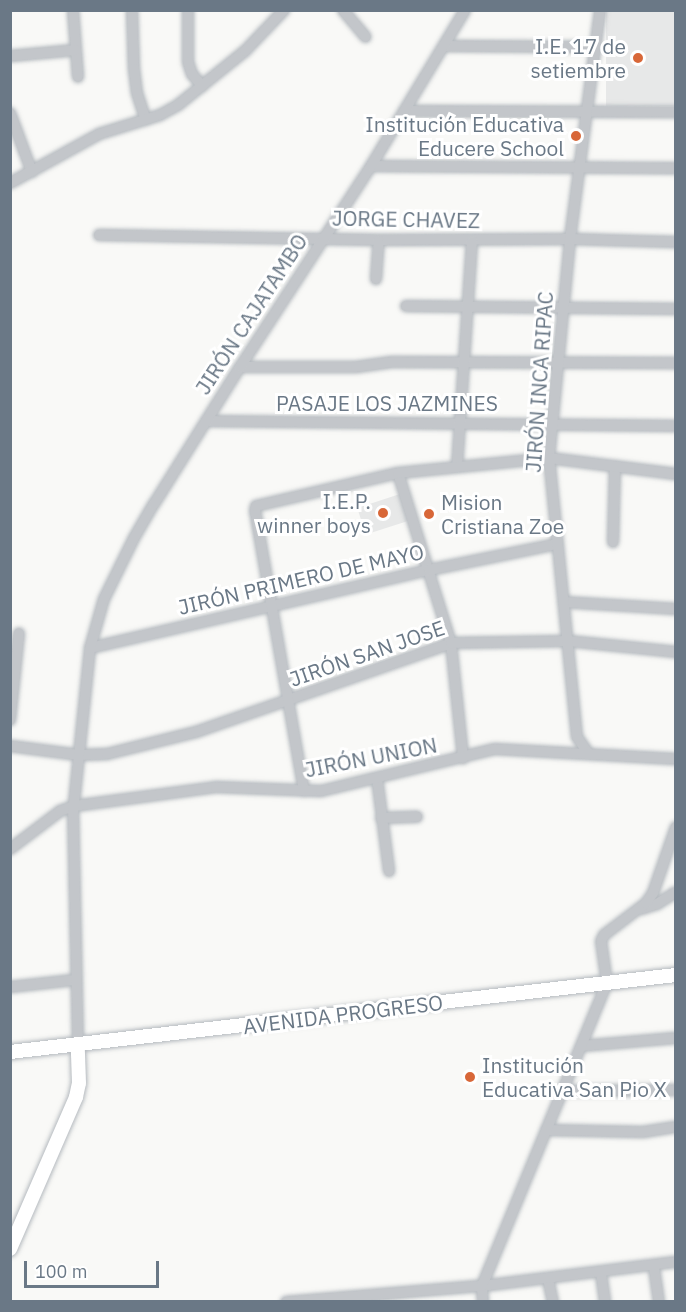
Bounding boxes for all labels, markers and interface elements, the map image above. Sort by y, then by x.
place label: I.E. 17 de setiembre [530,33,626,83]
marker: I.E. 17 de setiembre [631,51,645,65]
place label: Institución Educativa Educere School [365,111,564,161]
marker: Institución Educativa Educere School [569,129,583,143]
street label: JORGE CHAVEZ [332,205,480,233]
street label: JIRÓN CAJATAMBO [190,229,312,399]
street label: JIRÓN INCA RIPAC [520,291,558,473]
street label: PASAJE LOS JAZMINES [276,390,498,416]
place label: I.E.P. winner boys [257,488,371,538]
place label: Mision Cristiana Zoe [441,489,564,539]
marker: I.E.P. winner boys [376,506,390,520]
marker: Mision Cristiana Zoe [422,507,436,521]
street label: JIRÓN PRIMERO DE MAYO [176,538,426,620]
street label: JIRÓN SAN JOSE [286,615,448,691]
street label: JIRÓN UNION [303,732,439,782]
street label: AVENIDA PROGRESO [242,989,444,1039]
place label: Institución Educativa San Pio X [482,1052,667,1102]
marker: Institución Educativa San Pio X [463,1070,477,1084]
scale bar [27,1249,162,1287]
text: 100 m [35,1260,87,1283]

